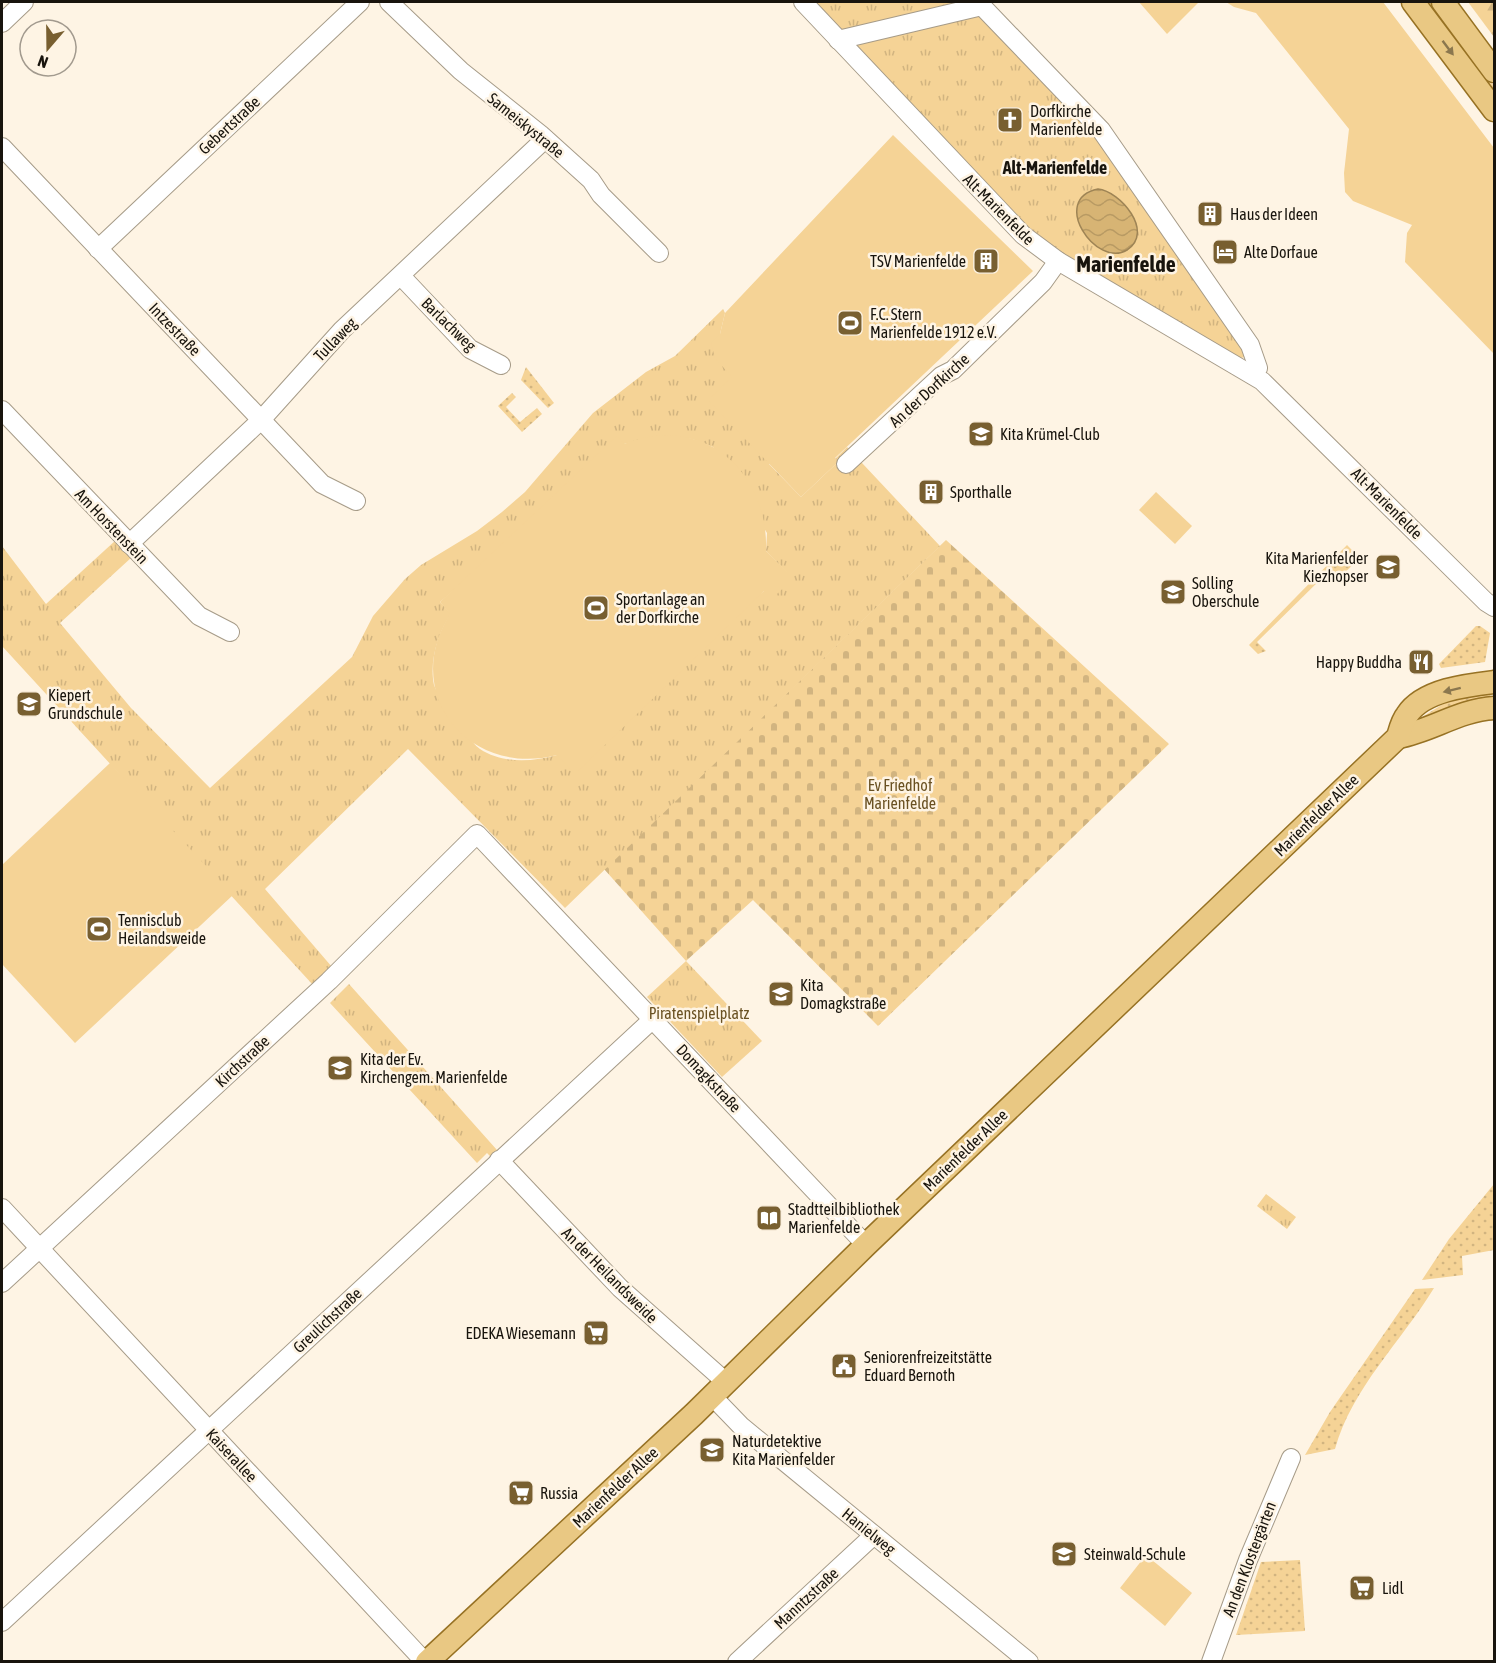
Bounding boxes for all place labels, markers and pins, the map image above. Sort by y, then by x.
place label: Dorfkirche Marienfelde [1030,102,1102,138]
church icon: Dorfkirche Marienfelde [995,105,1025,135]
building icon: Haus der Ideen [1195,199,1225,229]
place label: Haus der Ideen [1230,205,1318,223]
hotel icon: Alte Dorfaue [1210,237,1240,267]
place label: Alte Dorfaue [1244,243,1318,261]
building icon: TSV Marienfelde [971,246,1001,276]
place label: TSV Marienfelde [870,252,966,270]
place label: F.C. Stern Marienfelde 1912 e.V. [870,305,997,341]
sports icon: F.C. Stern Marienfelde 1912 e.V. [835,308,865,338]
school or university icon: Kita Krümel-Club [966,419,996,449]
place label: Kita Krümel-Club [1000,425,1100,443]
building icon: Sporthalle [916,477,946,507]
place label: Sporthalle [950,483,1012,502]
place label: Kita Marienfelder Kiezhopser [1265,549,1368,586]
school or university icon: Kita Marienfelder Kiezhopser [1373,552,1403,582]
place label: Solling Oberschule [1192,574,1259,610]
school or university icon: Solling Oberschule [1158,577,1188,607]
place label: Sportanlage an der Dorfkirche [616,590,705,626]
sports icon: Sportanlage an der Dorfkirche [581,593,611,623]
restaurant icon: Happy Buddha [1406,647,1436,677]
place label: Happy Buddha [1316,653,1402,672]
place label: Kiepert Grundschule [48,686,123,722]
school or university icon: Kiepert Grundschule [14,689,44,719]
place label: Tennisclub Heilandsweide [118,911,206,947]
sports icon: Tennisclub Heilandsweide [84,914,114,944]
place label: Kita Domagkstraße [800,976,886,1013]
school or university icon: Kita Domagkstraße [766,979,796,1009]
place label: Kita der Ev. Kirchengem. Marienfelde [360,1050,508,1087]
school or university icon: Kita der Ev. Kirchengem. Marienfelde [325,1053,355,1083]
place label: Stadtteilbibliothek Marienfelde [788,1200,900,1236]
library icon: Stadtteilbibliothek Marienfelde [754,1203,784,1233]
supermarket icon: EDEKA Wiesemann [581,1318,611,1348]
place label: EDEKA Wiesemann [466,1324,576,1342]
place label: Seniorenfreizeitstätte Eduard Bernoth [864,1348,992,1384]
public building icon: Seniorenfreizeitstätte Eduard Bernoth [829,1351,859,1381]
place label: Naturdetektive Kita Marienfelder [732,1432,835,1468]
school or university icon: Naturdetektive Kita Marienfelder [697,1435,727,1465]
supermarket icon: Russia [506,1478,536,1508]
place label: Russia [540,1484,578,1502]
school or university icon: Steinwald-Schule [1049,1539,1079,1569]
place label: Steinwald-Schule [1084,1545,1186,1563]
supermarket icon: Lidl [1347,1573,1377,1603]
place label: Lidl [1382,1579,1404,1597]

